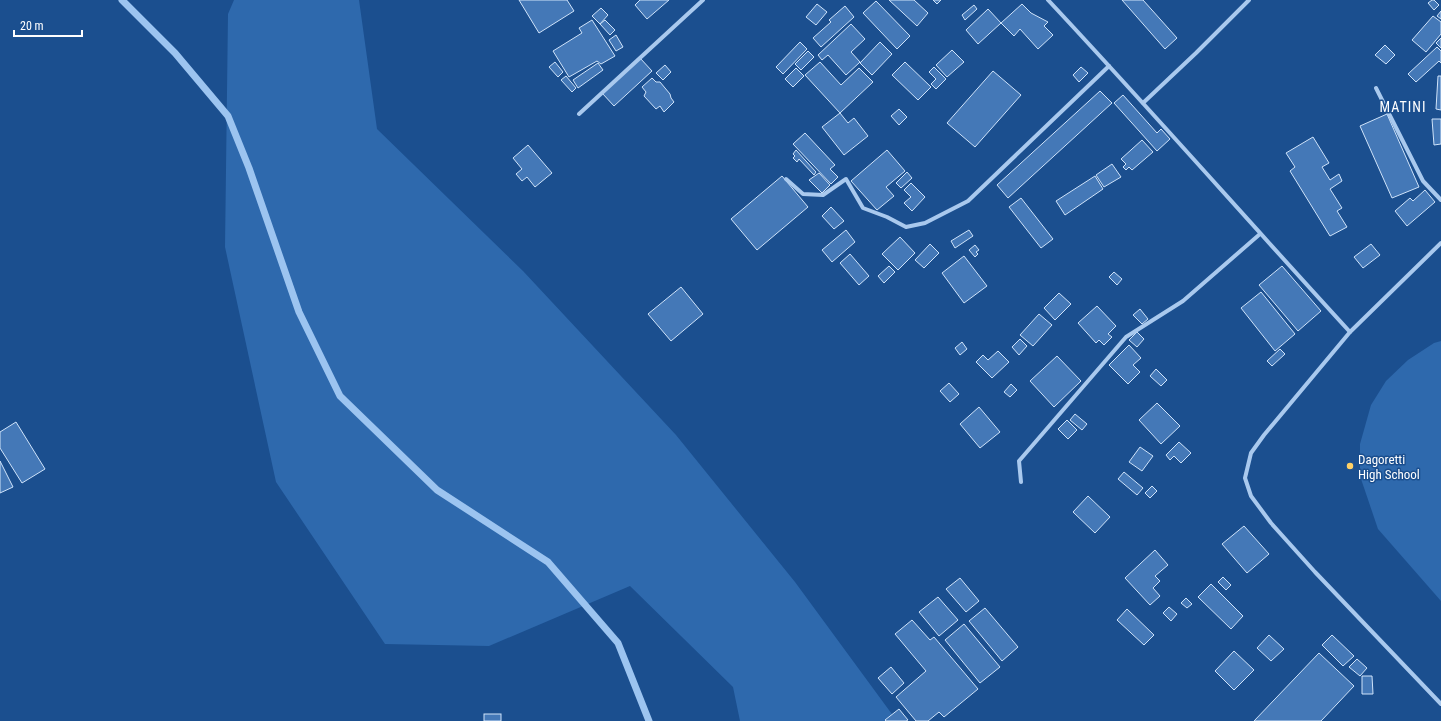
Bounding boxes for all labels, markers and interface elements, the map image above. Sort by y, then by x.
scale bar [14,12,82,38]
text: 20 m [20,19,44,33]
district label: MATINI [1380,99,1426,115]
place label: Dagoretti High School [1358,452,1420,482]
marker: Dagoretti High School [1345,461,1355,471]

